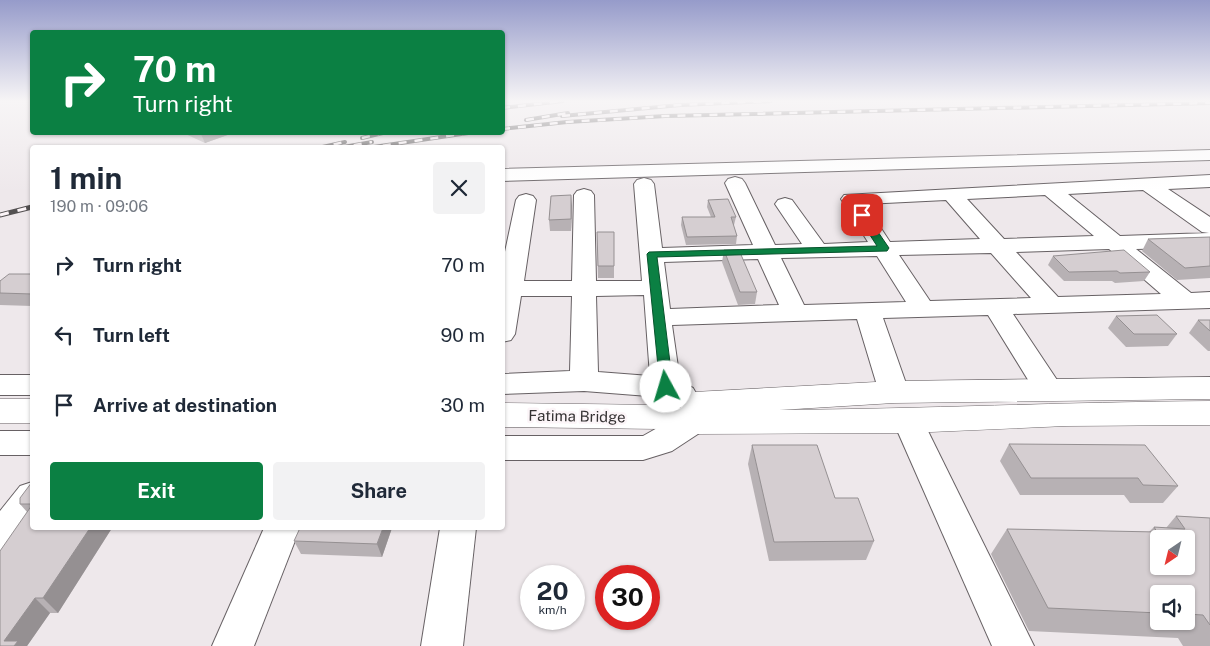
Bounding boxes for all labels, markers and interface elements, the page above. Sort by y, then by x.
text: 70 m [133,49,216,90]
icon: right [50,50,115,115]
text: Turn right [133,91,233,117]
text: 1 min [50,160,122,196]
button: close [433,162,485,214]
pin [841,194,883,236]
text: 190 m · 09:06 [50,197,148,216]
icon: arrive [848,201,876,229]
icon: right [50,251,78,279]
text: Turn right [93,254,182,276]
text: 70 m [441,254,485,276]
icon: left [50,321,78,349]
text: Turn left [93,324,170,346]
text: 90 m [441,324,485,346]
position arrow [639,360,691,412]
icon: arrive [50,391,78,419]
text: Arrive at destination [93,394,277,416]
text: 30 m [440,394,485,416]
street label: Fatima Bridge [528,407,626,425]
button: Exit [50,462,263,520]
button: Share [273,462,485,520]
north arrow [1150,530,1195,575]
map controls [1150,530,1195,630]
speed limit sign: 30 [595,565,660,630]
text: 20 [537,576,569,606]
button: sound [1150,585,1195,630]
text: km/h [538,603,567,617]

